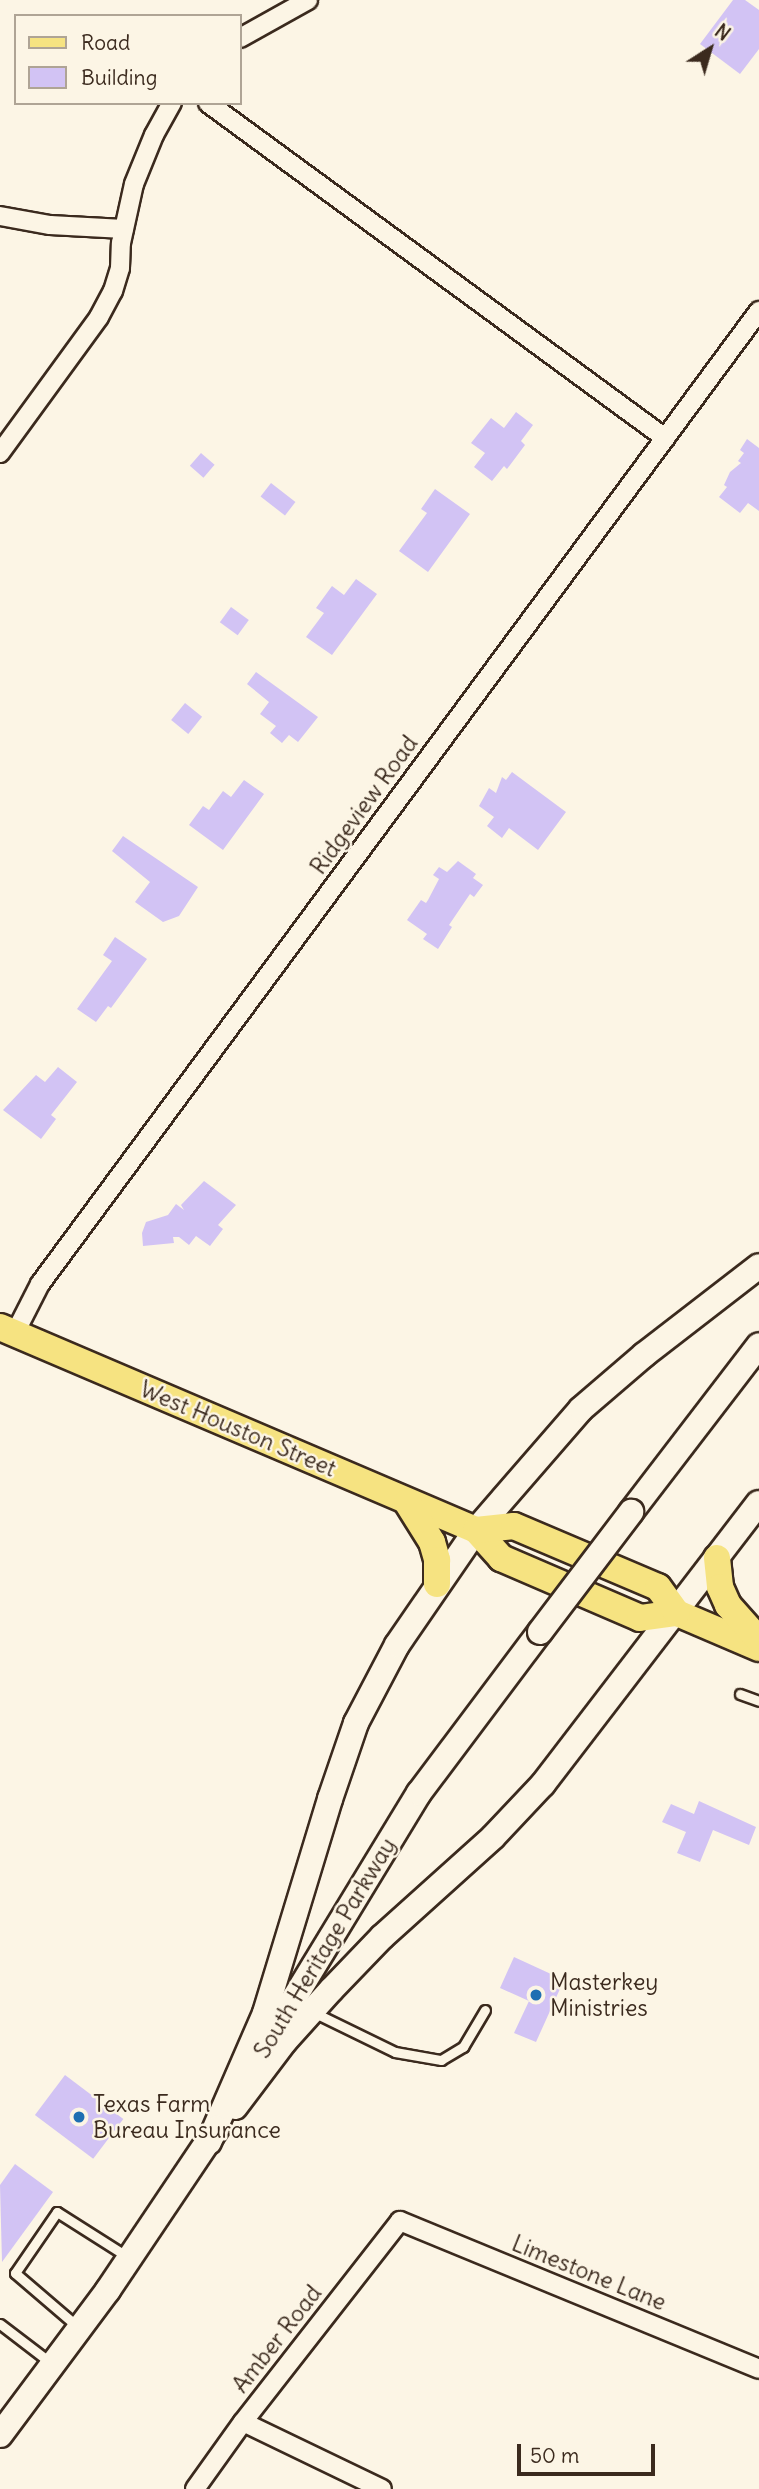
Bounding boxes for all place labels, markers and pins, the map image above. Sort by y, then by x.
place label: Masterkey Ministries [550,1968,658,2022]
marker: Masterkey Ministries [528,1987,544,2003]
place label: Texas Farm Bureau Insurance [93,2090,281,2144]
marker: Texas Farm Bureau Insurance [71,2109,87,2125]

